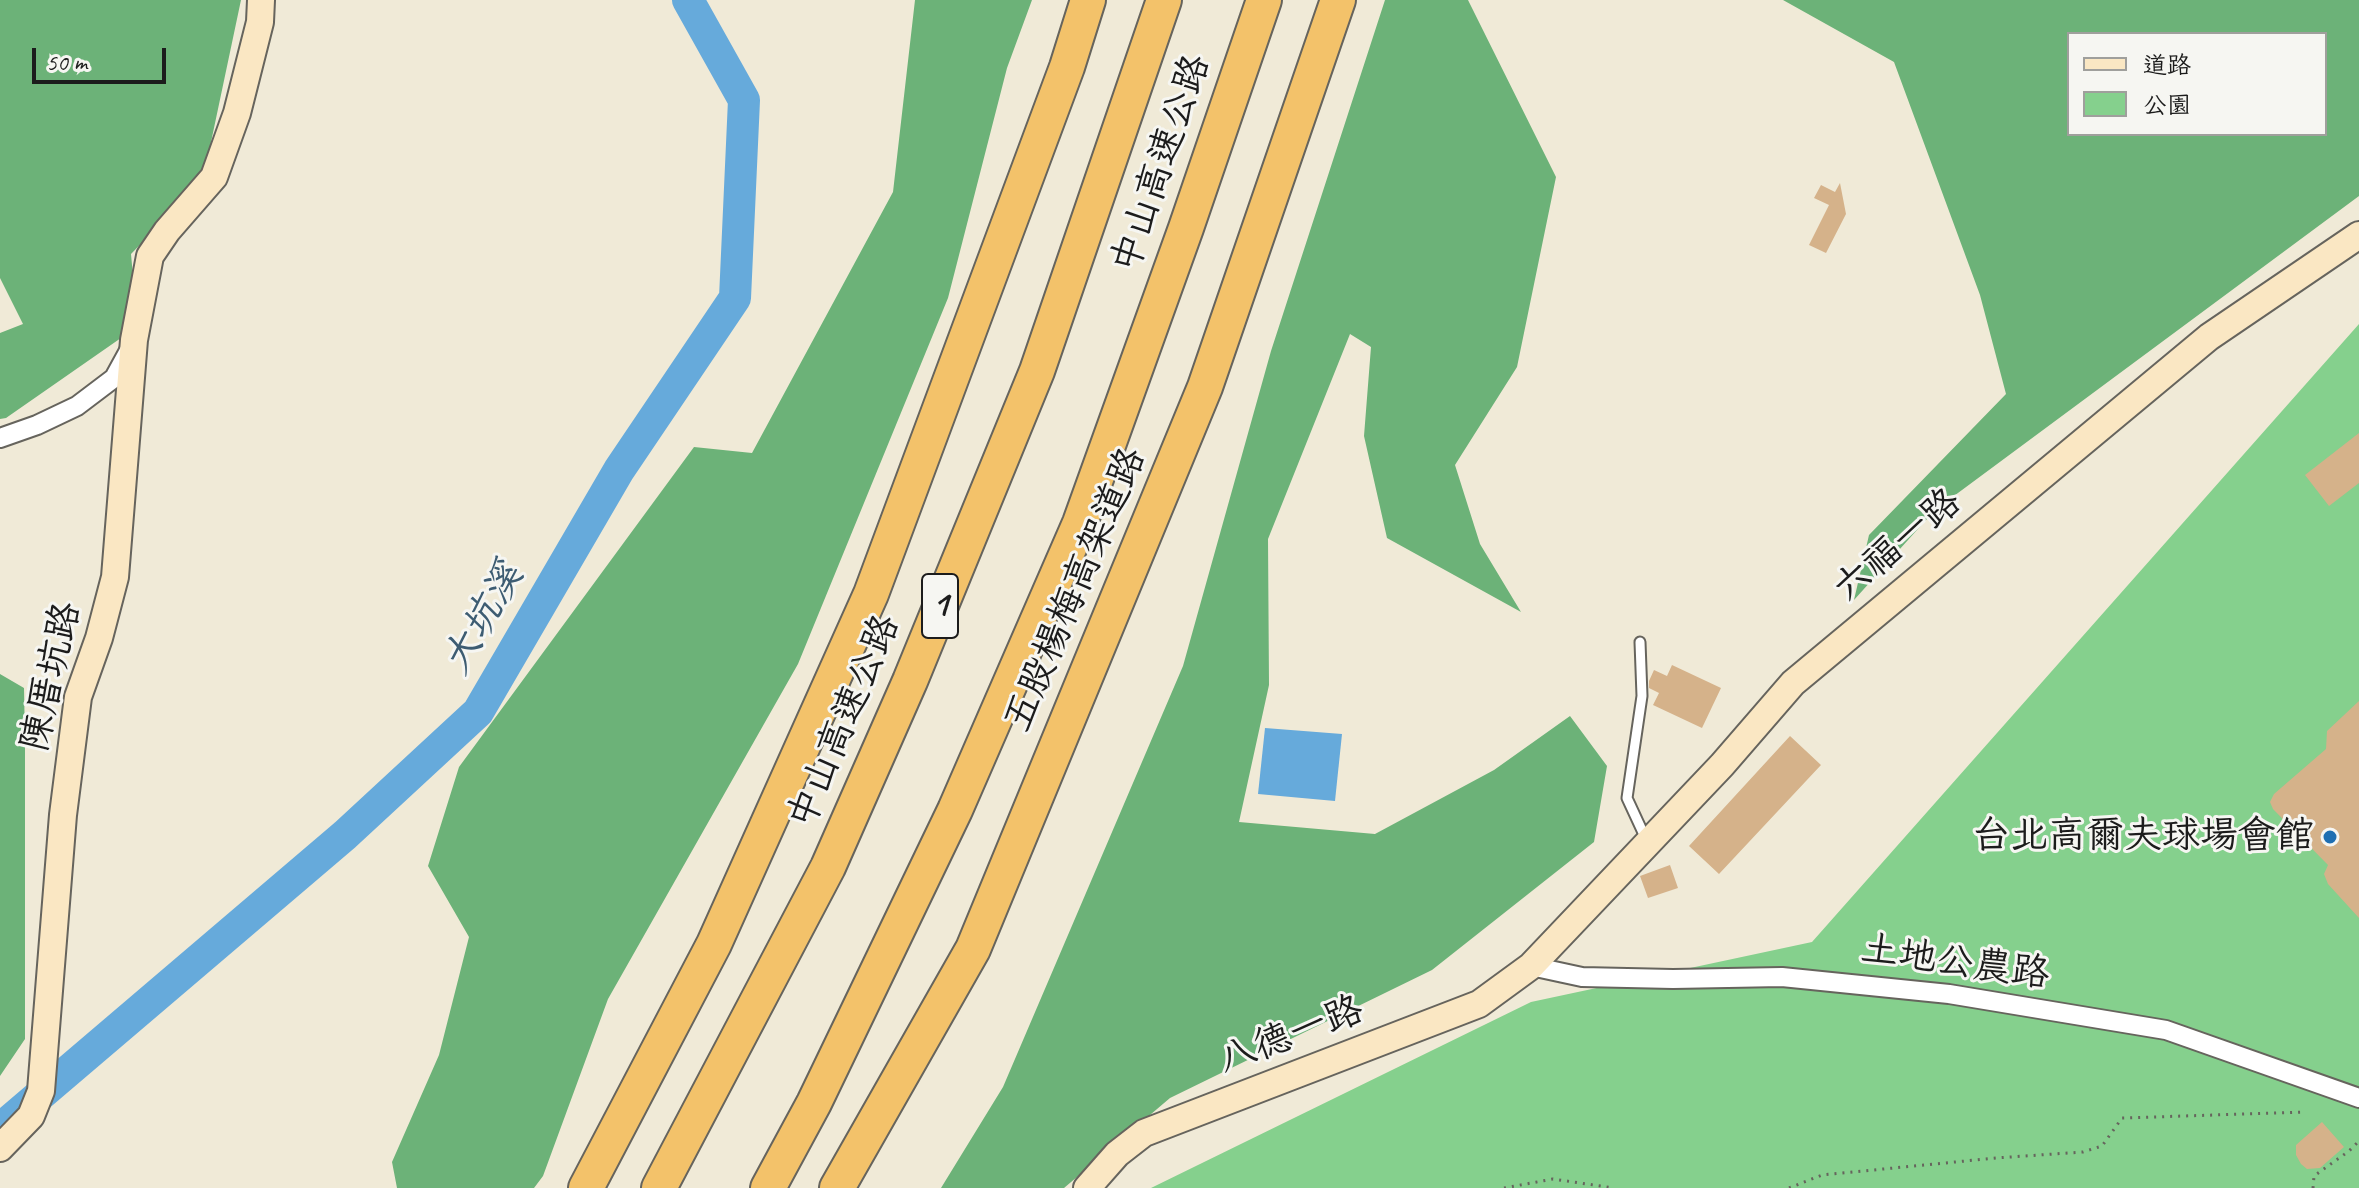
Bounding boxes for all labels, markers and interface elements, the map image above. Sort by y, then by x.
scale bar [36,32,170,82]
legend [2067,32,2327,136]
text: 50 m [46,47,87,77]
street label: 中山高速公路 [1103,49,1221,279]
text: 道路 [2143,50,2191,80]
text: 公園 [2143,90,2191,120]
street label: 五股楊梅高架道路 [996,441,1156,739]
street label: 六福一路 [1825,480,1971,612]
water label: 大坑溪 [433,555,535,683]
road number: 1 [922,574,958,638]
street label: 陳厝坑路 [13,598,91,756]
street label: 中山高速公路 [779,608,911,836]
place label: 台北高爾夫球場會館 [1972,814,2314,860]
marker: 台北高爾夫球場會館 [2321,828,2339,846]
street label: 土地公農路 [1858,927,2052,999]
street label: 八德一路 [1212,987,1370,1085]

